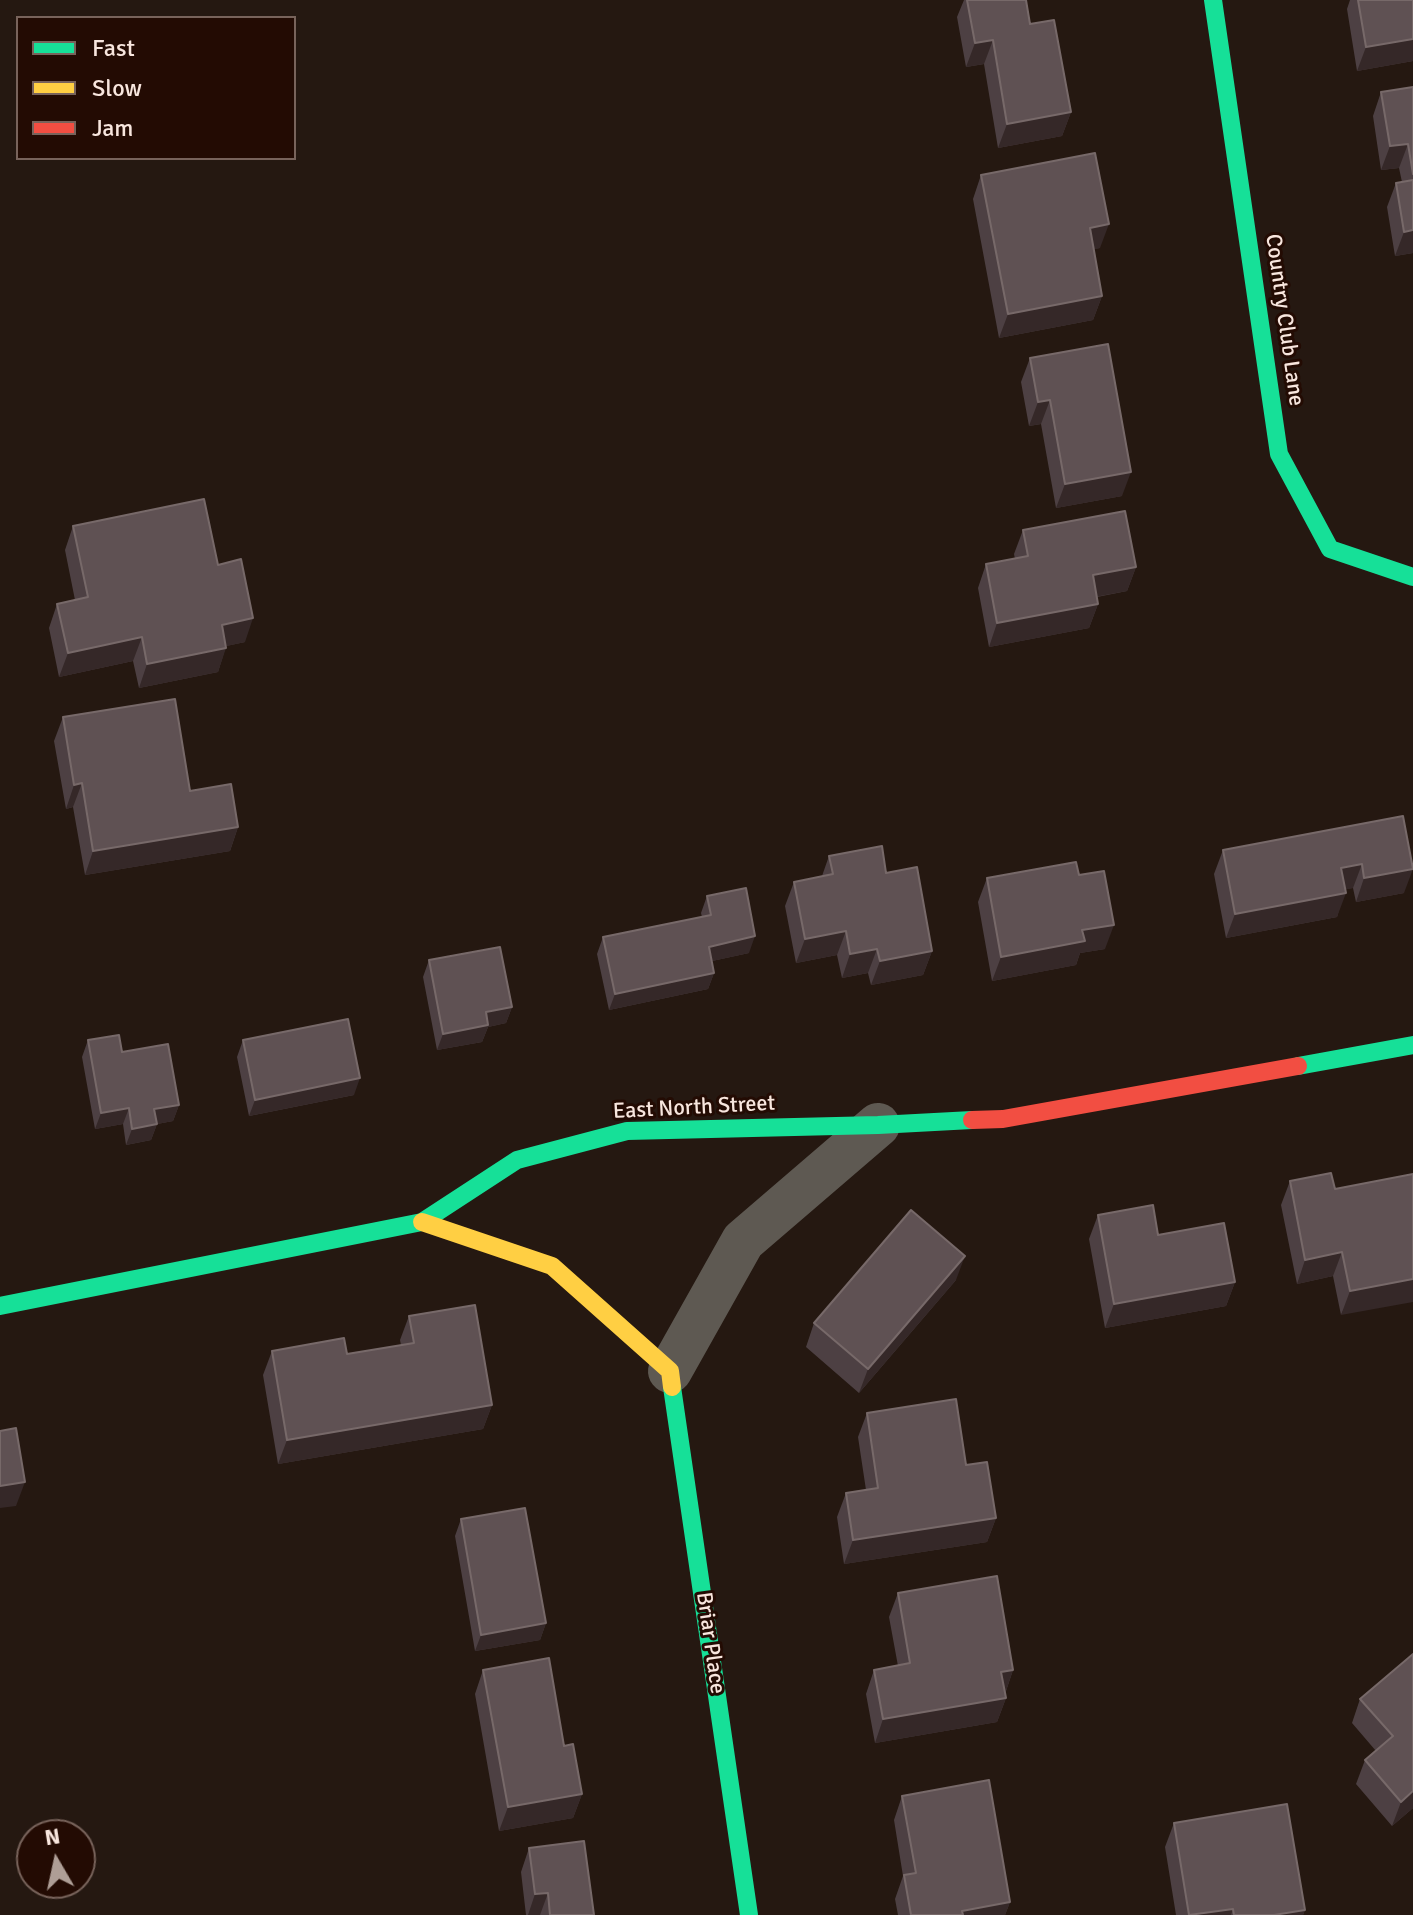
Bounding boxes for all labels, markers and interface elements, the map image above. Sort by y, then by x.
legend [16,16,296,160]
text: Fast [92,33,135,63]
text: Slow [92,73,142,103]
text: Jam [92,113,133,143]
street label: Country Club Lane [1259,232,1309,408]
street label: East North Street [612,1091,776,1125]
street label: Briar Place [690,1590,730,1696]
north arrow [16,1819,96,1899]
text: N [43,1822,62,1851]

